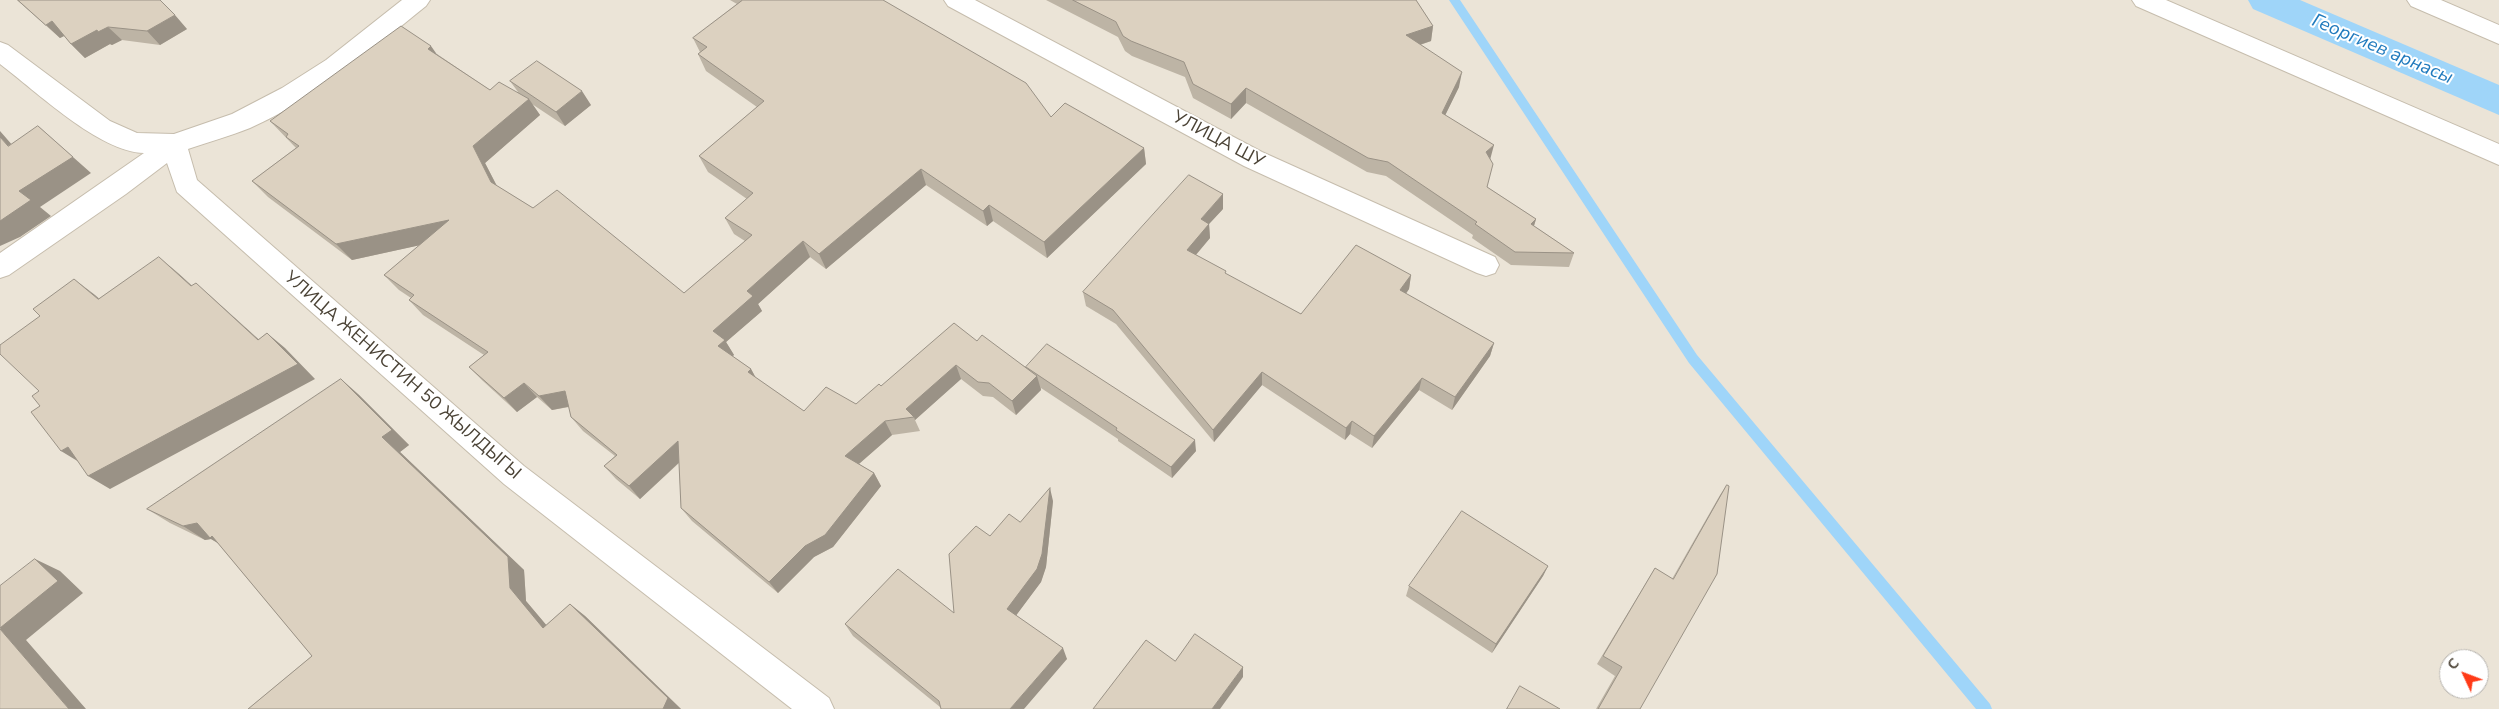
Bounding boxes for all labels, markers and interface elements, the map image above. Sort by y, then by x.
water label: Георгиев арнасы [2308,10,2456,90]
street label: УЛИЦА ШУ [1168,107,1268,173]
street label: УЛИЦА ЖЕНИСТИН 50 ЖЫЛДЫГЫ [279,267,525,485]
north arrow [2439,649,2489,699]
text: С [2443,654,2464,674]

